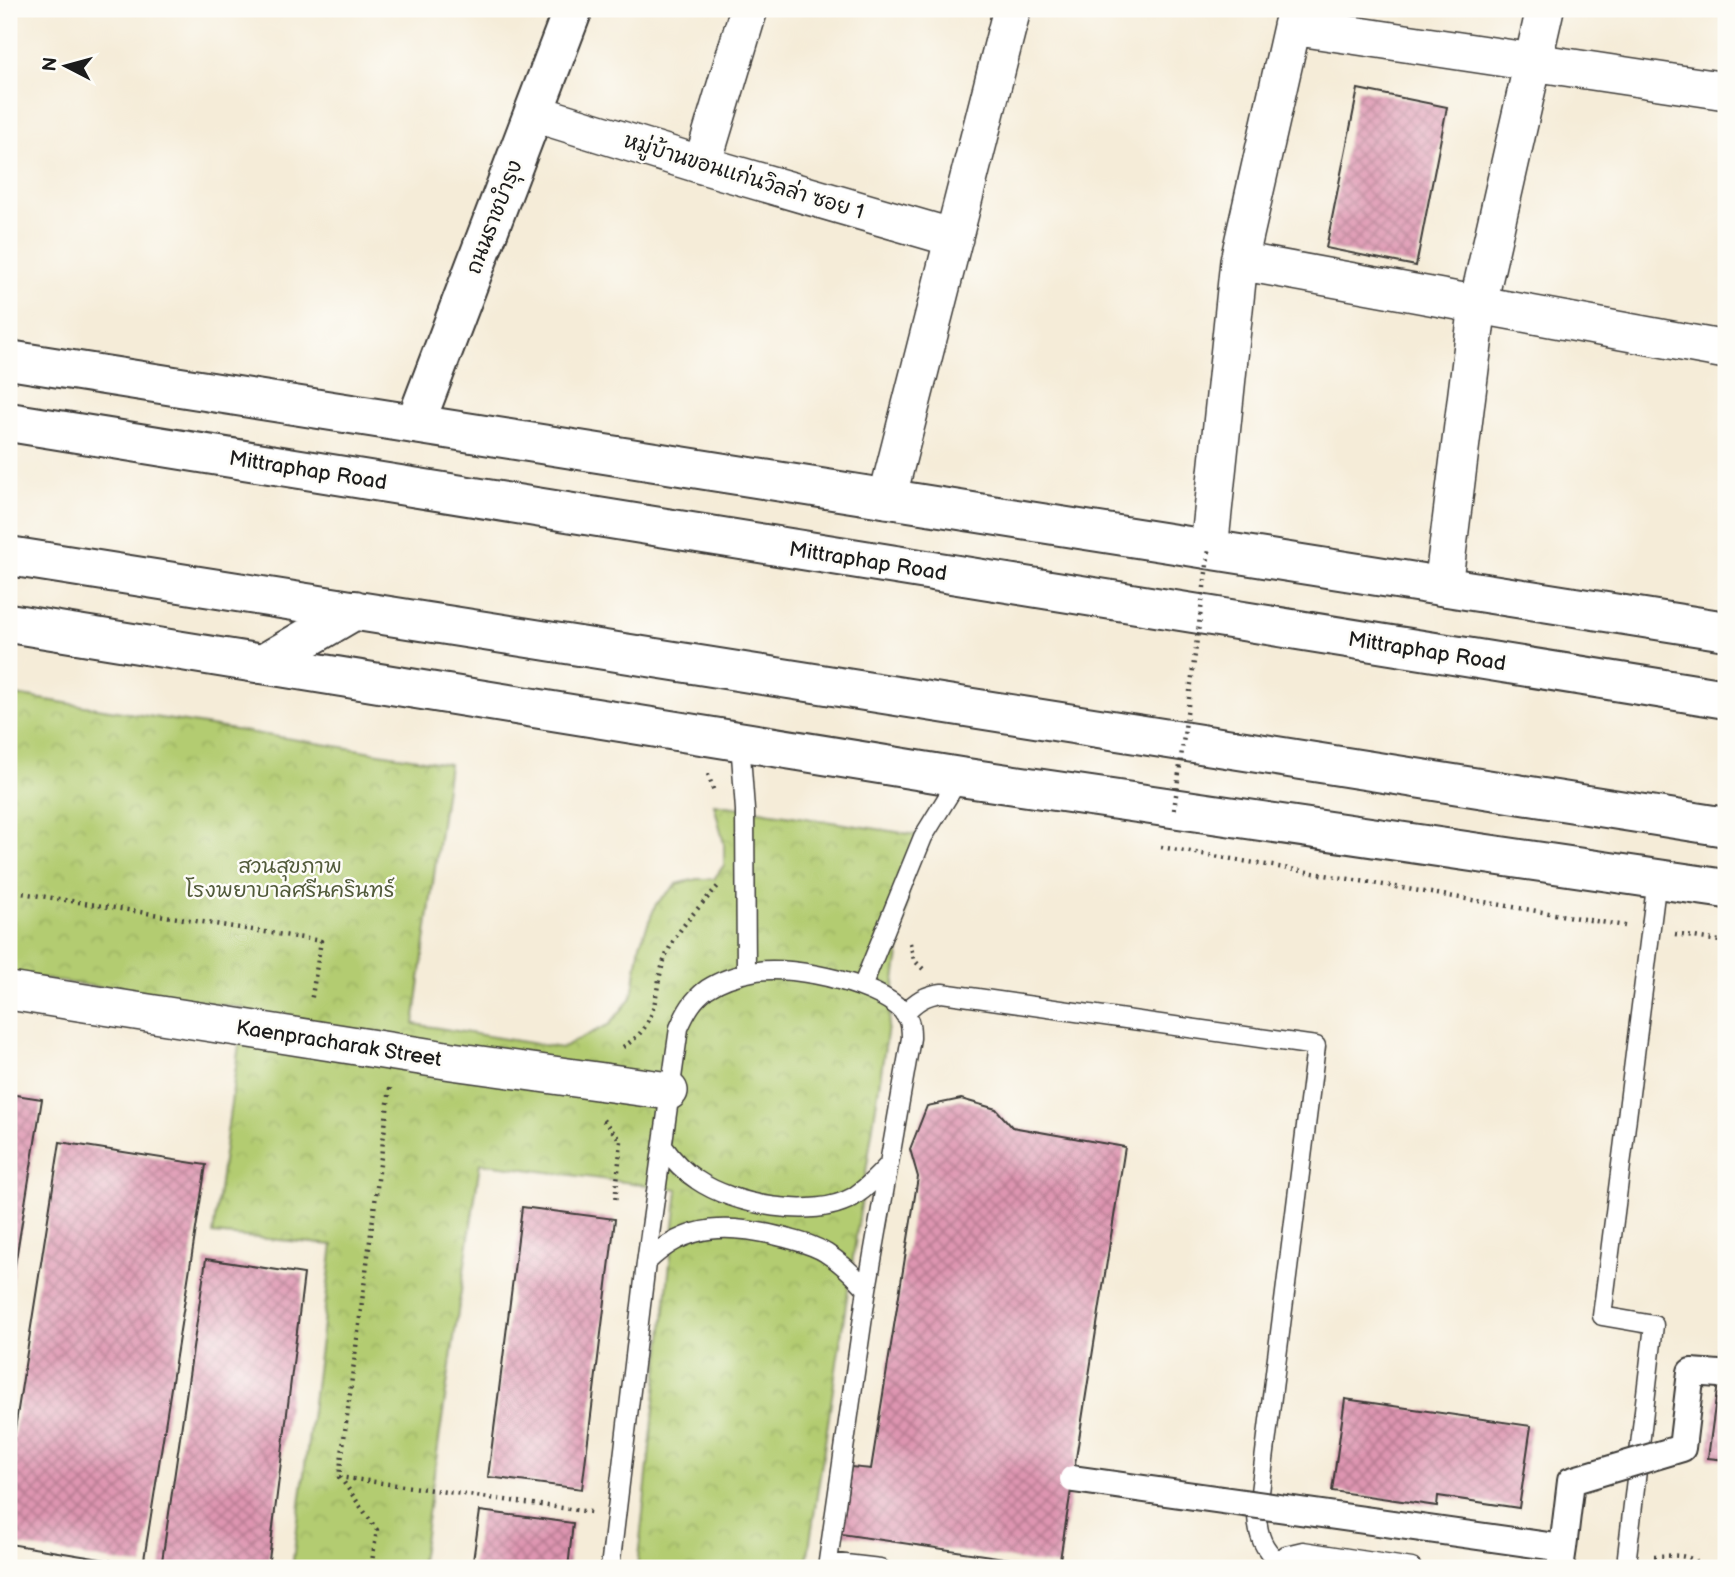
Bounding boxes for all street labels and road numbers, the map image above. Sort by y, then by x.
street label: หมู่บ้านขอนแก่นวิลล่า ซอย 1 [620,127,867,228]
street label: ถนนราชบำรุง [460,156,530,279]
street label: Mittraphap Road [227,446,389,495]
street label: Mittraphap Road [787,537,949,586]
street label: Mittraphap Road [1346,627,1508,676]
street label: Kaenpracharak Street [234,1015,444,1072]

